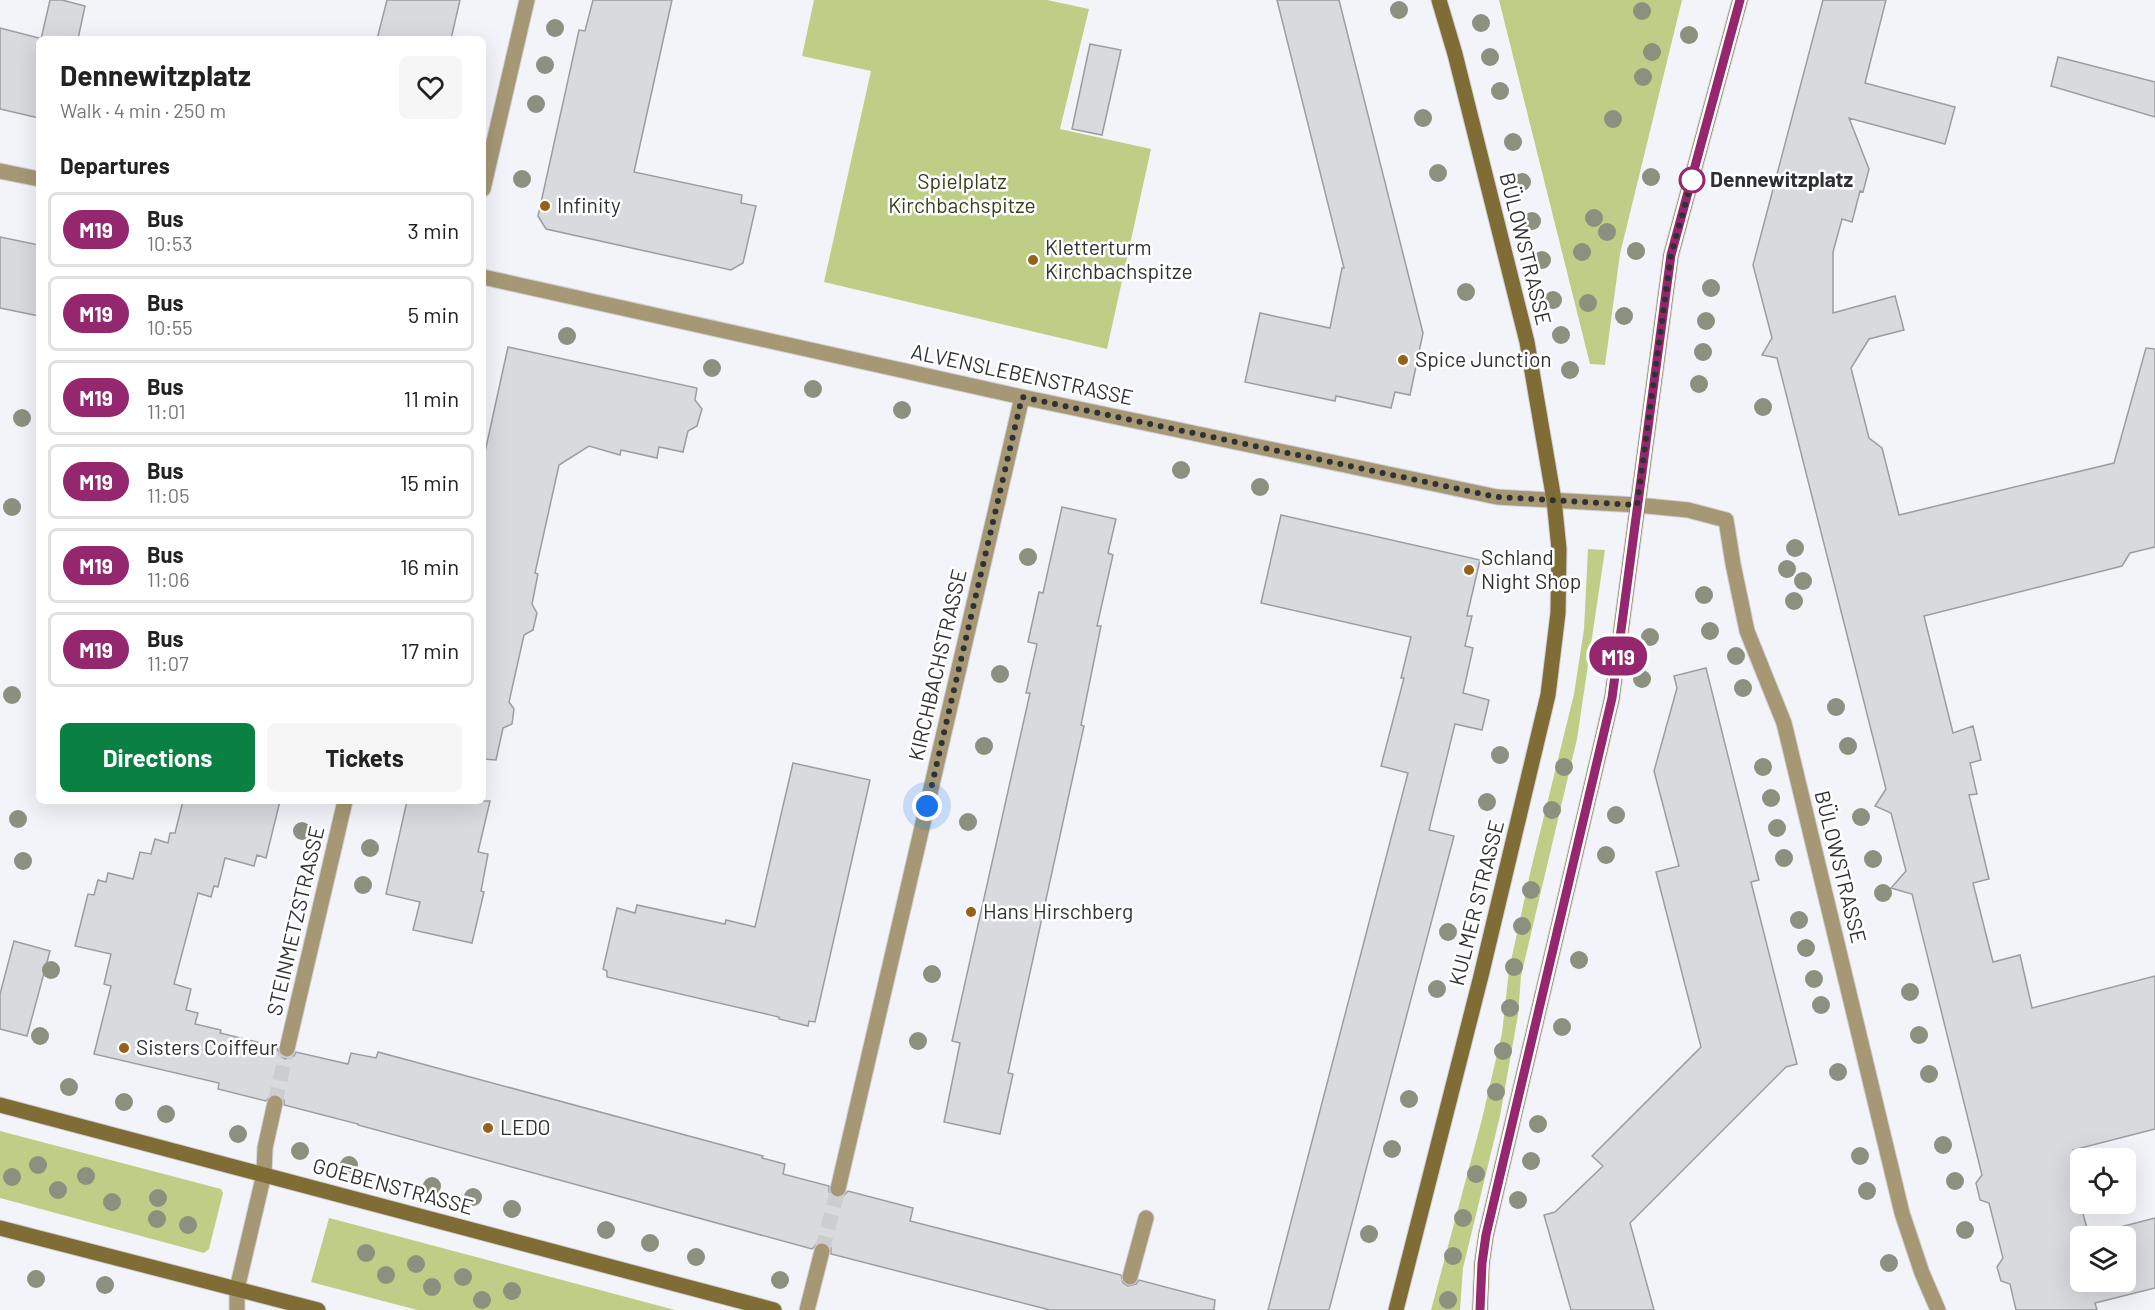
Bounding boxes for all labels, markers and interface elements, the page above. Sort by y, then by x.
button: heart [399,56,462,119]
text: Dennewitzplatz [60,58,251,92]
text: Walk · 4 min · 250 m [60,98,226,122]
text: Departures [60,152,170,178]
place label: Dennewitzplatz [1710,166,1854,191]
marker: Dennewitzplatz [1679,167,1705,193]
park label: Spielplatz Kirchbachspitze [888,168,1036,217]
street label: BÜLOWSTRASSE [1495,170,1558,328]
place label: Infinity [557,192,621,217]
marker: Infinity [538,199,552,213]
text: Bus [147,205,184,231]
text: M19 [79,217,113,242]
text: 3 min [408,217,459,243]
text: 10:53 [147,231,193,255]
place label: Kletterturm Kirchbachspitze [1045,234,1193,283]
marker: Kletterturm Kirchbachspitze [1026,253,1040,267]
text: Bus [147,289,184,315]
text: M19 [79,301,113,326]
text: 5 min [408,301,459,327]
text: 10:55 [147,315,193,339]
street label: ALVENSLEBENSTRASSE [909,338,1136,409]
place label: Spice Junction [1415,346,1552,371]
marker: Spice Junction [1396,353,1410,367]
text: Bus [147,373,184,399]
text: M19 [79,385,113,410]
text: 11 min [403,385,459,411]
text: 11:01 [147,399,186,423]
text: Bus [147,457,184,483]
text: M19 [79,469,113,494]
text: 15 min [400,469,459,495]
text: 11:05 [147,483,189,507]
text: Bus [147,541,184,567]
place label: Schland Night Shop [1481,544,1581,593]
text: M19 [79,553,113,578]
text: 16 min [400,553,459,579]
marker: Schland Night Shop [1462,563,1476,577]
street label: KIRCHBACHSTRASSE [902,566,971,763]
text: 11:06 [147,567,189,591]
text: Bus [147,625,184,651]
line badge: M19 [1584,636,1652,676]
text: M19 [79,637,113,662]
text: 17 min [401,637,459,663]
text: M19 [1601,644,1635,669]
text: 11:07 [147,651,189,675]
button: Directions [60,723,255,792]
button: Tickets [267,723,462,792]
street label: BÜLOWSTRASSE [1810,788,1873,946]
your location [912,791,942,821]
street label: KULMER STRASSE [1443,817,1508,988]
street label: STEINMETZSTRASSE [261,823,329,1018]
place label: Hans Hirschberg [983,898,1133,923]
marker: Hans Hirschberg [964,905,978,919]
place label: Sisters Coiffeur [136,1034,278,1059]
marker: Sisters Coiffeur [117,1041,131,1055]
place label: LEDO [500,1114,551,1139]
marker: LEDO [481,1121,495,1135]
map controls [2070,1148,2136,1292]
button: locate [2070,1148,2136,1214]
street label: GOEBENSTRASSE [310,1152,476,1219]
button: layers [2070,1226,2136,1292]

